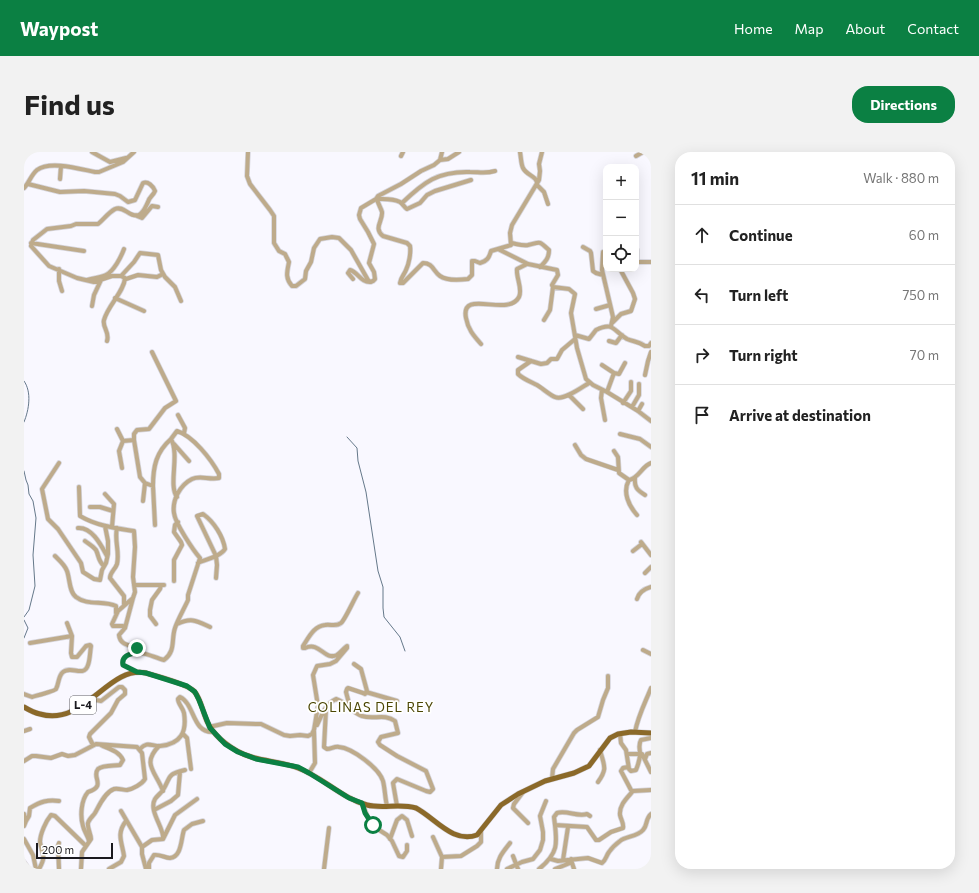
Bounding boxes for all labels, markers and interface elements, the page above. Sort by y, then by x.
text: Waypost [20,17,98,40]
text: Home [734,20,773,37]
text: Map [795,20,823,37]
text: About [845,20,885,37]
text: Contact [907,20,959,37]
button: Directions [852,86,955,123]
text: Find us [24,87,115,121]
map controls [603,164,639,272]
button: + [603,164,639,200]
text: 11 min [691,168,739,189]
text: Walk · 880 m [863,170,939,186]
button: − [603,200,639,236]
icon: ahead [691,224,713,246]
text: Continue [729,226,793,244]
text: 60 m [909,227,939,243]
button: locate [603,236,639,272]
icon: left [691,284,713,306]
text: Turn left [729,286,788,304]
text: 750 m [902,287,939,303]
icon: right [691,344,713,366]
text: Turn right [729,346,798,364]
text: 70 m [910,347,939,363]
icon: arrive [691,404,713,426]
text: Arrive at destination [729,406,871,424]
route end [128,639,146,657]
road number: L-4 [70,696,96,714]
district label: COLINAS DEL REY [308,699,434,715]
route start [364,816,382,834]
scale bar [36,841,113,860]
text: 200 m [42,843,74,856]

